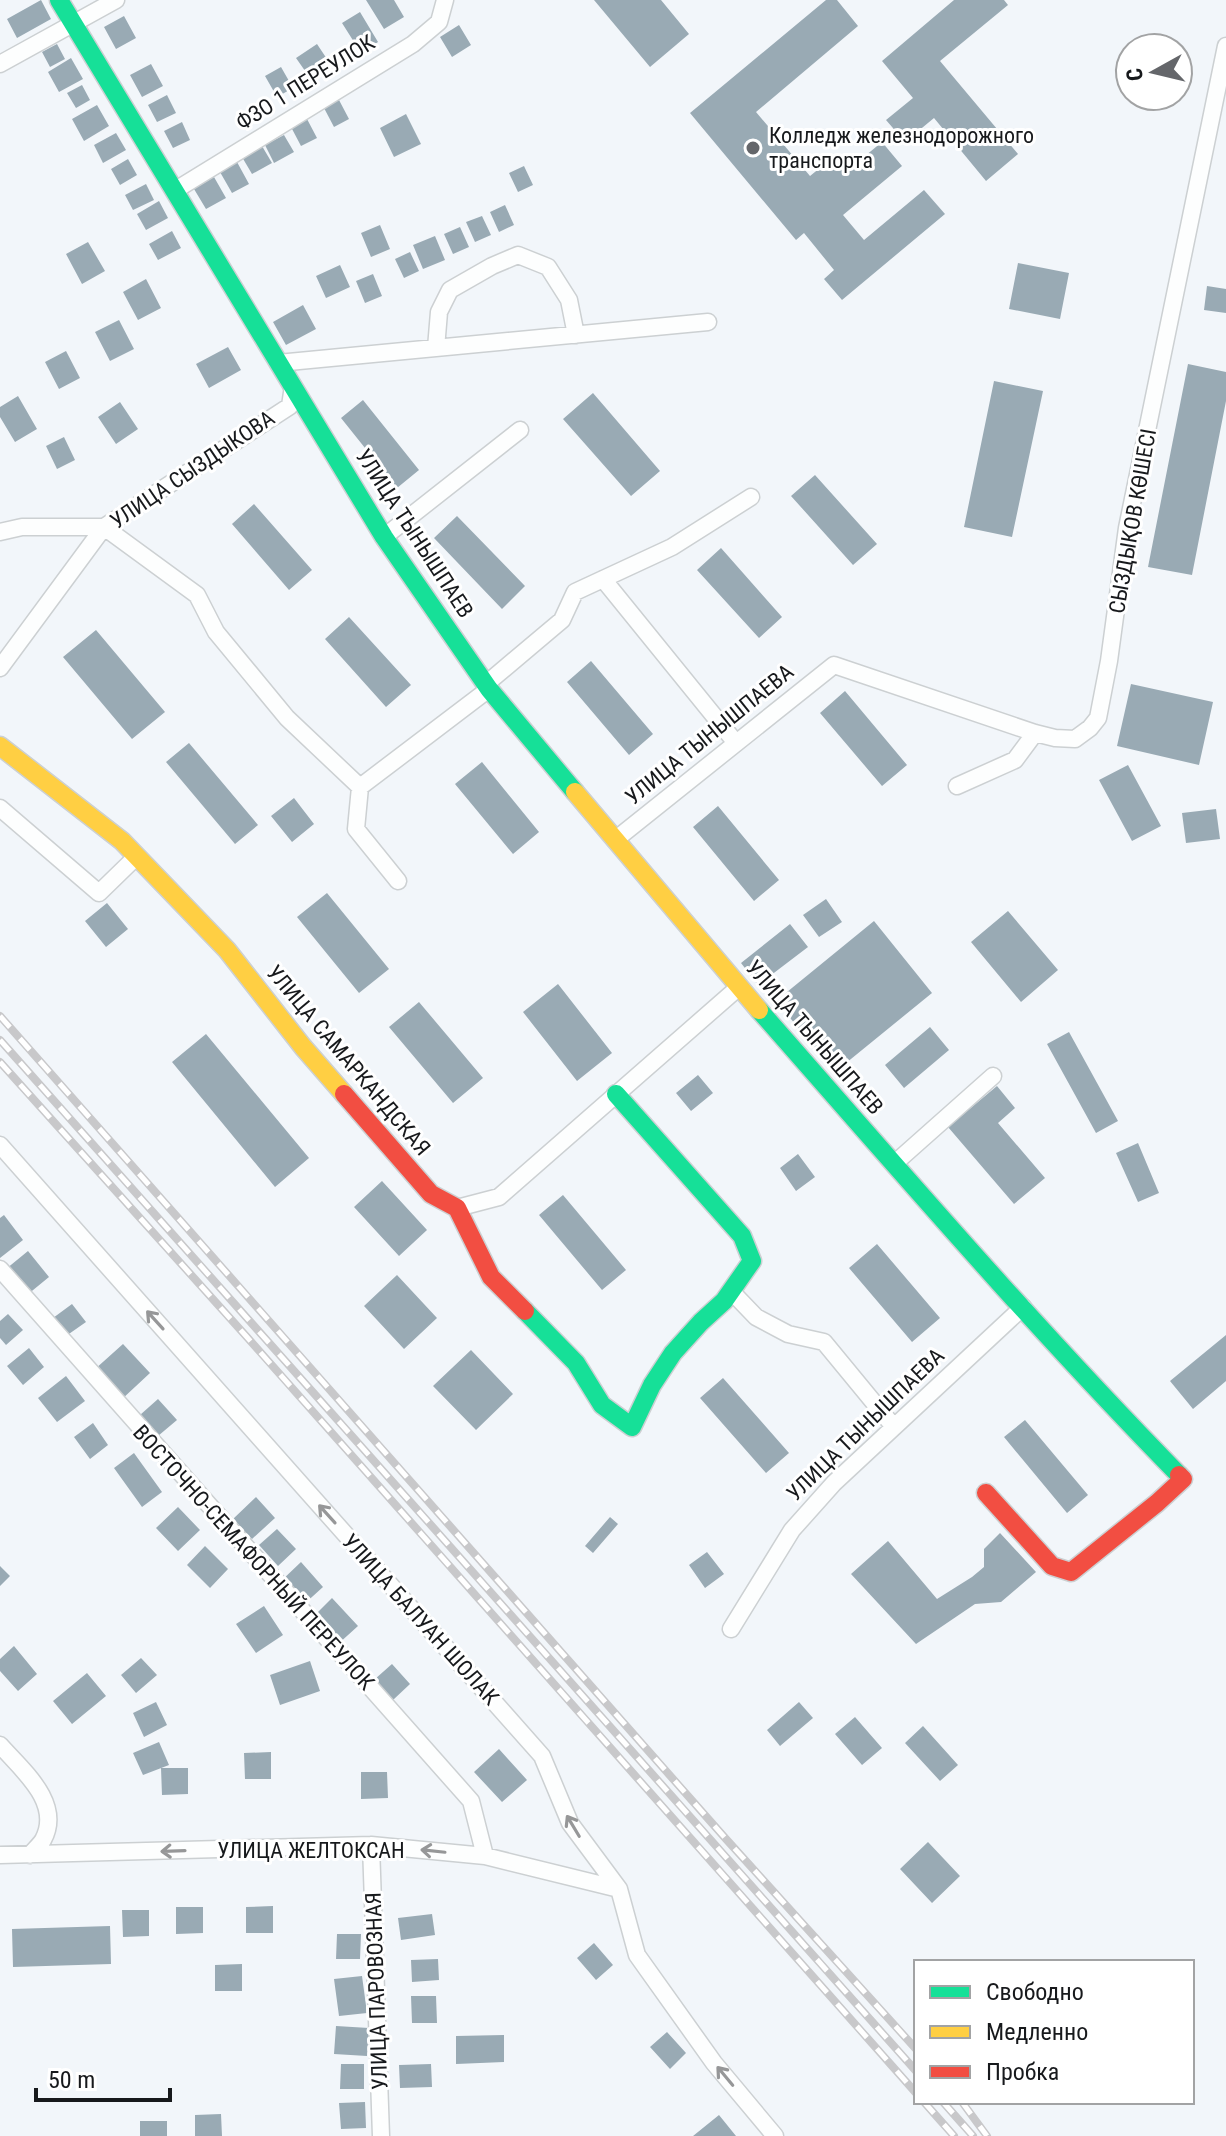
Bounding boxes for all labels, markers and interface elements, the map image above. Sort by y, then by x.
street label: ФЗО 1 ПЕРЕУЛОК [231,29,380,135]
north arrow [1114,32,1194,112]
text: С [1121,67,1148,83]
place label: Колледж железнодорожного транспорта [769,123,1034,173]
marker: Колледж железнодорожного транспорта [744,139,762,157]
street label: УЛИЦА СЫЗДЫКОВА [106,405,279,534]
street label: СЫЗДЫҚОВ КӨШЕСІ [1104,427,1161,615]
street label: УЛИЦА ТЫНЫШПАЕВ [351,444,478,622]
street label: УЛИЦА ТЫНЫШПАЕВА [620,659,798,810]
street label: УЛИЦА ТЫНЫШПАЕВ [741,955,888,1119]
street label: УЛИЦА САМАРКАНДСКАЯ [262,960,435,1160]
one-way arrow [146,1310,164,1330]
street label: УЛИЦА ТЫНЫШПАЕВА [782,1343,949,1506]
street label: ВОСТОЧНО-СЕМАФОРНЫЙ ПЕРЕУЛОК [128,1420,380,1695]
one-way arrow [319,1505,337,1525]
street label: УЛИЦА БАЛУАН ШОЛАК [337,1529,504,1710]
one-way arrow [565,1815,581,1838]
street label: УЛИЦА ЖЕЛТОКСАН [217,1838,405,1863]
one-way arrow [160,1843,187,1858]
one-way arrow [420,1844,447,1859]
street label: УЛИЦА ПАРОВОЗНАЯ [361,1892,392,2090]
legend [914,1960,1194,2104]
text: Свободно [986,1978,1084,2006]
text: Медленно [986,2018,1088,2046]
scale bar [36,2052,170,2102]
text: Пробка [986,2058,1059,2086]
text: 50 m [48,2066,95,2094]
one-way arrow [716,2066,734,2087]

